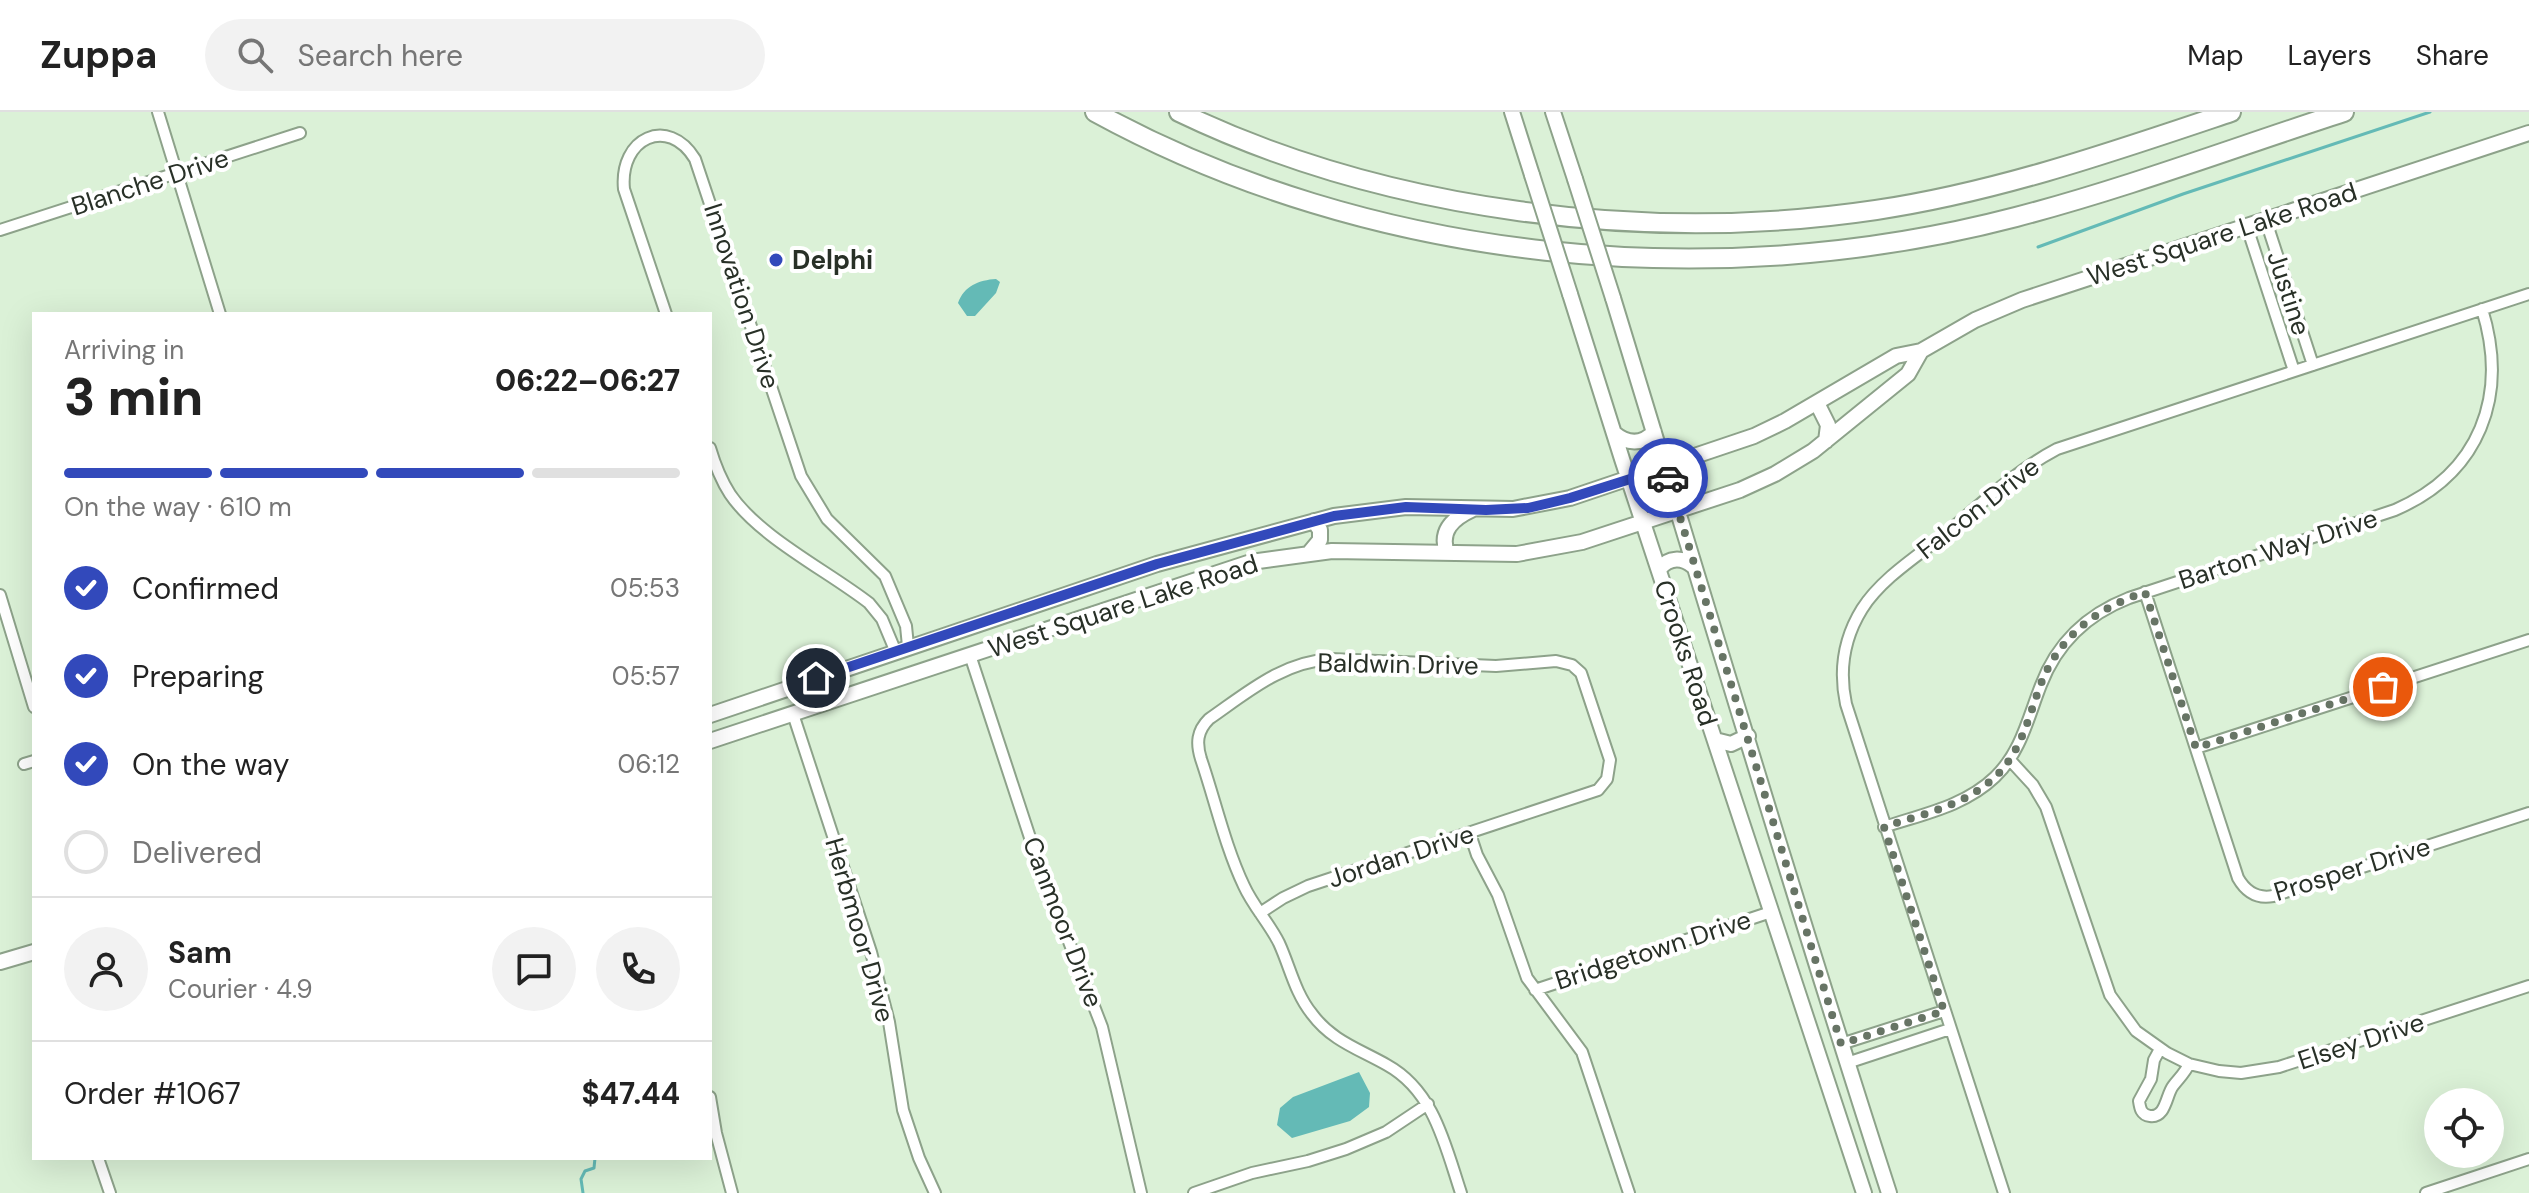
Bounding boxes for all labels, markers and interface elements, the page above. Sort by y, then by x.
search box [205,19,765,91]
text: Zuppa [40,30,157,80]
icon: search [233,33,277,77]
text: Search here [297,36,463,75]
text: Map [2187,37,2244,74]
text: Layers [2288,37,2372,74]
text: Share [2416,37,2489,74]
street label: Blanche Drive [67,141,233,223]
street label: West Square Lake Road [2083,174,2361,294]
street label: Innovation Drive [696,199,788,393]
place label: Delphi [792,243,873,277]
street label: Justine [2259,247,2319,339]
marker: Delphi [767,251,785,269]
text: Arriving in [64,333,184,367]
text: 06:22–06:27 [495,361,680,400]
text: 3 min [64,363,203,431]
courier [1628,438,1708,518]
street label: Falcon Drive [1910,449,2046,567]
icon: car [1646,456,1690,500]
text: On the way · 610 m [64,490,292,524]
street label: Barton Way Drive [2174,501,2382,597]
street label: West Square Lake Road [984,546,1262,666]
icon: check [64,566,108,610]
text: Confirmed [132,569,279,608]
text: 05:53 [610,571,680,605]
street label: Crooks Road [1646,576,1726,730]
pin [782,644,850,712]
street label: Baldwin Drive [1317,646,1479,682]
pin [2349,653,2417,721]
icon: check [64,654,108,698]
icon: home [794,656,838,700]
text: Preparing [132,657,264,696]
text: 05:57 [612,659,680,693]
icon: bag [2361,665,2405,709]
icon: check [64,742,108,786]
text: On the way [132,745,289,784]
text: 06:12 [618,747,680,781]
street label: Jordan Drive [1324,816,1478,896]
street label: Prosper Drive [2270,829,2434,909]
street label: Canmoor Drive [1015,832,1111,1012]
text: Delivered [132,833,262,872]
street label: Herbmoor Drive [817,834,903,1026]
street label: Bridgetown Drive [1551,902,1755,998]
button: person [64,927,148,1011]
button: chat [492,927,576,1011]
button: phone [596,927,680,1011]
text: Sam [168,933,232,972]
text: Courier · 4.9 [168,972,313,1006]
street label: Elsey Drive [2294,1005,2428,1077]
text: Order #1067 [64,1074,241,1113]
text: $47.44 [582,1074,680,1113]
map controls [2424,1088,2504,1168]
button: locate [2424,1088,2504,1168]

